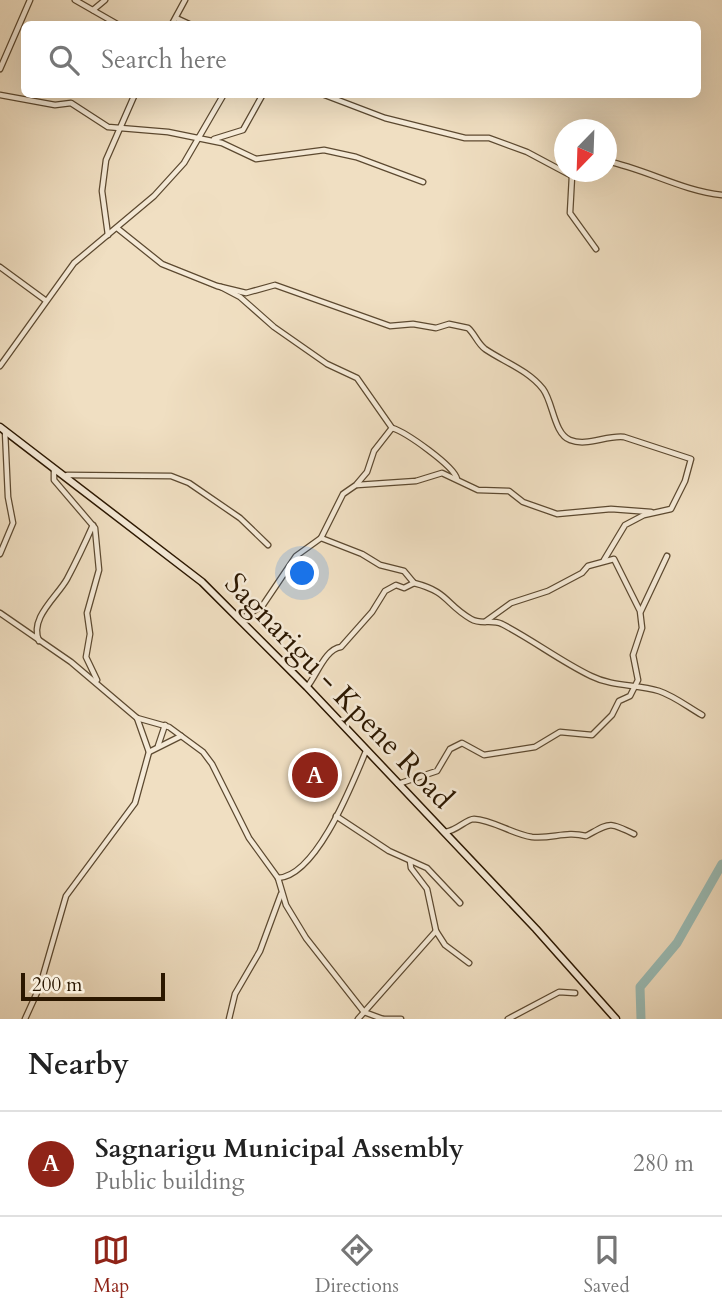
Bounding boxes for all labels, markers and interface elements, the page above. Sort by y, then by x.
search box [21,21,701,98]
icon: search [45,41,83,79]
text: Search here [101,42,227,77]
north arrow [554,119,617,182]
your location [285,556,319,590]
street label: Sagnarigu - Kpene Road [215,564,463,818]
pin: A [292,749,338,801]
scale bar [21,970,164,1002]
text: 200 m [32,972,82,998]
text: Nearby [28,1044,129,1085]
text: Sagnarigu Municipal Assembly [95,1131,464,1166]
text: A [42,1148,60,1179]
text: 280 m [633,1148,694,1179]
text: Public building [95,1166,245,1197]
tab: Map [92,1231,130,1299]
tab: Directions [315,1231,399,1299]
tab: Saved [584,1231,630,1299]

